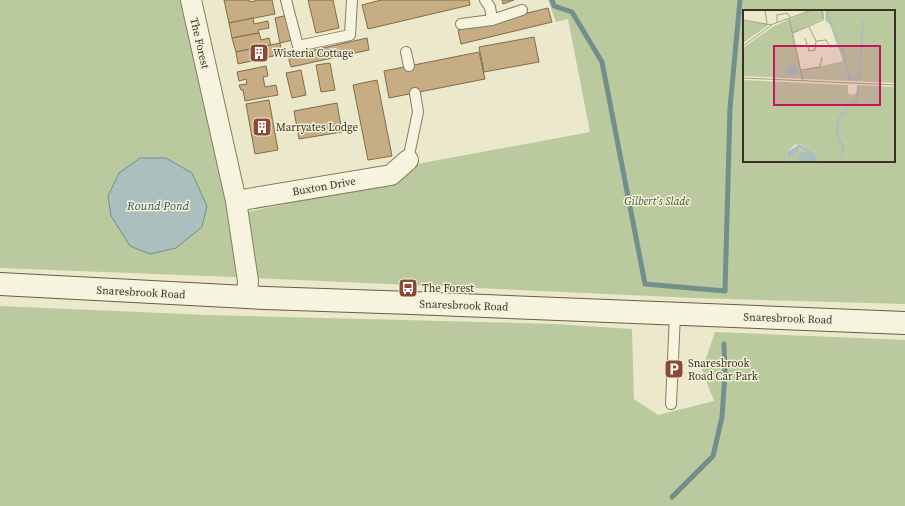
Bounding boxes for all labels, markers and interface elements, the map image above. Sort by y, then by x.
inset map [743,10,895,162]
street label: The Forest [186,16,213,70]
building icon: Wisteria Cottage [248,42,270,64]
place label: Wisteria Cottage [273,46,354,61]
building icon: Marryates Lodge [251,116,273,138]
place label: Marryates Lodge [276,120,359,135]
street label: Buxton Drive [291,173,357,199]
park label: Gilbert's Slade [624,194,690,209]
water label: Round Pond [126,198,190,214]
bus stop icon: The Forest [397,277,419,299]
place label: The Forest [422,281,474,296]
street label: Snaresbrook Road [96,283,187,302]
street label: Snaresbrook Road [419,296,509,315]
street label: Snaresbrook Road [743,309,833,328]
place label: Snaresbrook Road Car Park [688,356,759,384]
parking icon: Snaresbrook Road Car Park [663,358,685,380]

